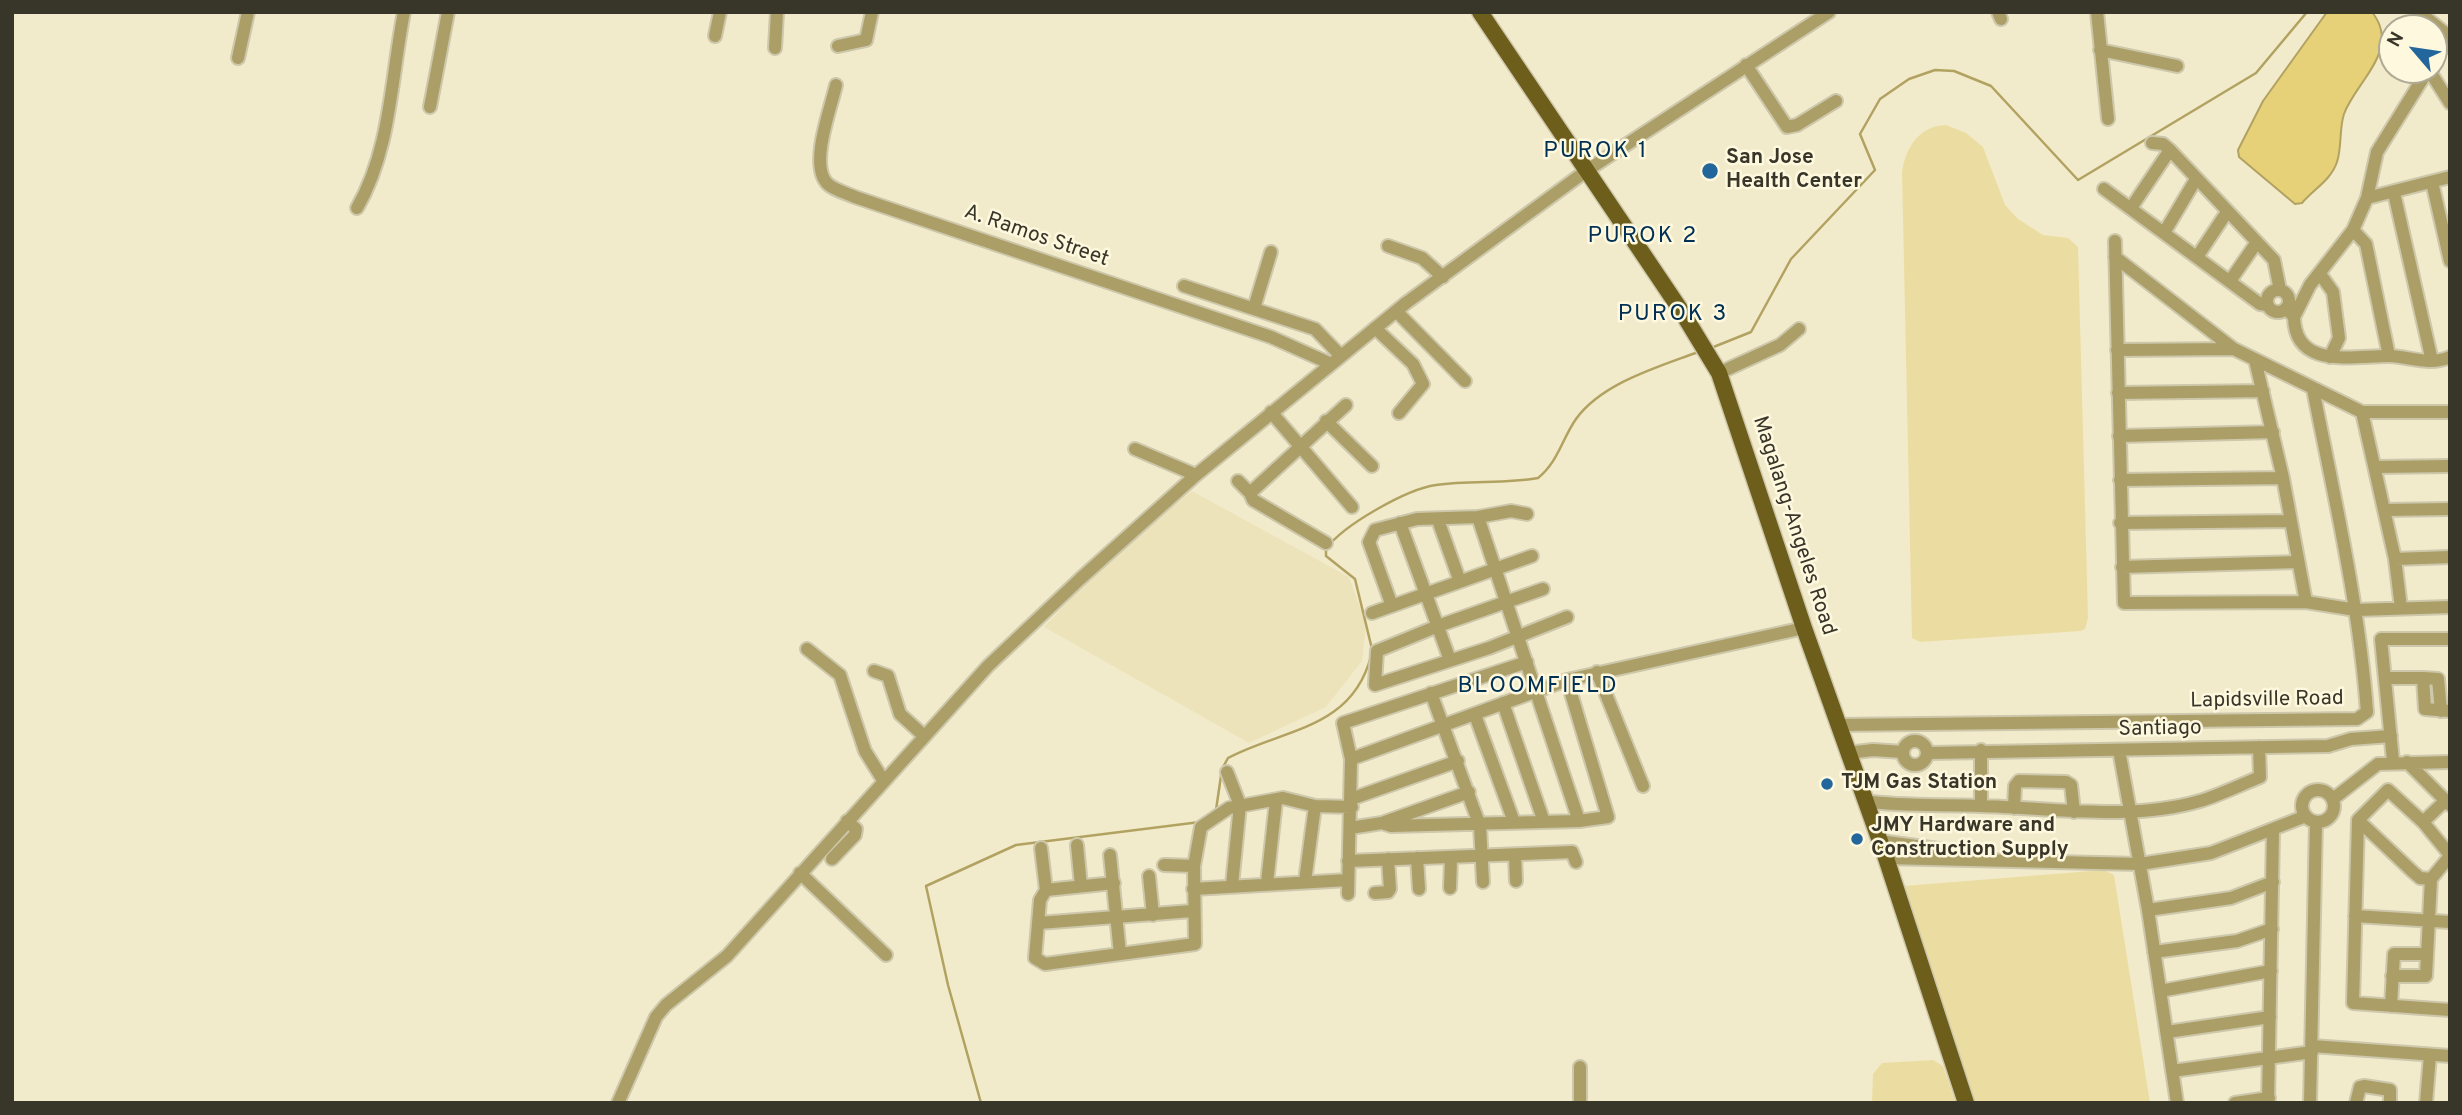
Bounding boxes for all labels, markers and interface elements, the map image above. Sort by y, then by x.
north arrow [2378,14,2448,84]
text: N [2383,28,2410,52]
district label: PUROK 1 [1544,138,1648,166]
place label: San Jose Health Center [1726,146,1862,196]
marker: San Jose Health Center [1700,161,1720,181]
street label: A. Ramos Street [960,200,1112,274]
district label: PUROK 2 [1588,223,1698,251]
district label: PUROK 3 [1619,301,1727,329]
street label: Magalang-Angeles Road [1746,413,1840,639]
district label: BLOOMFIELD [1459,673,1617,701]
street label: Lapidsville Road [2190,687,2344,715]
street label: Santiago [2118,717,2202,743]
place label: TJM Gas Station [1841,771,1997,797]
marker: TJM Gas Station [1819,776,1835,792]
place label: JMY Hardware and Construction Supply [1871,814,2069,864]
marker: JMY Hardware and Construction Supply [1849,831,1865,847]

